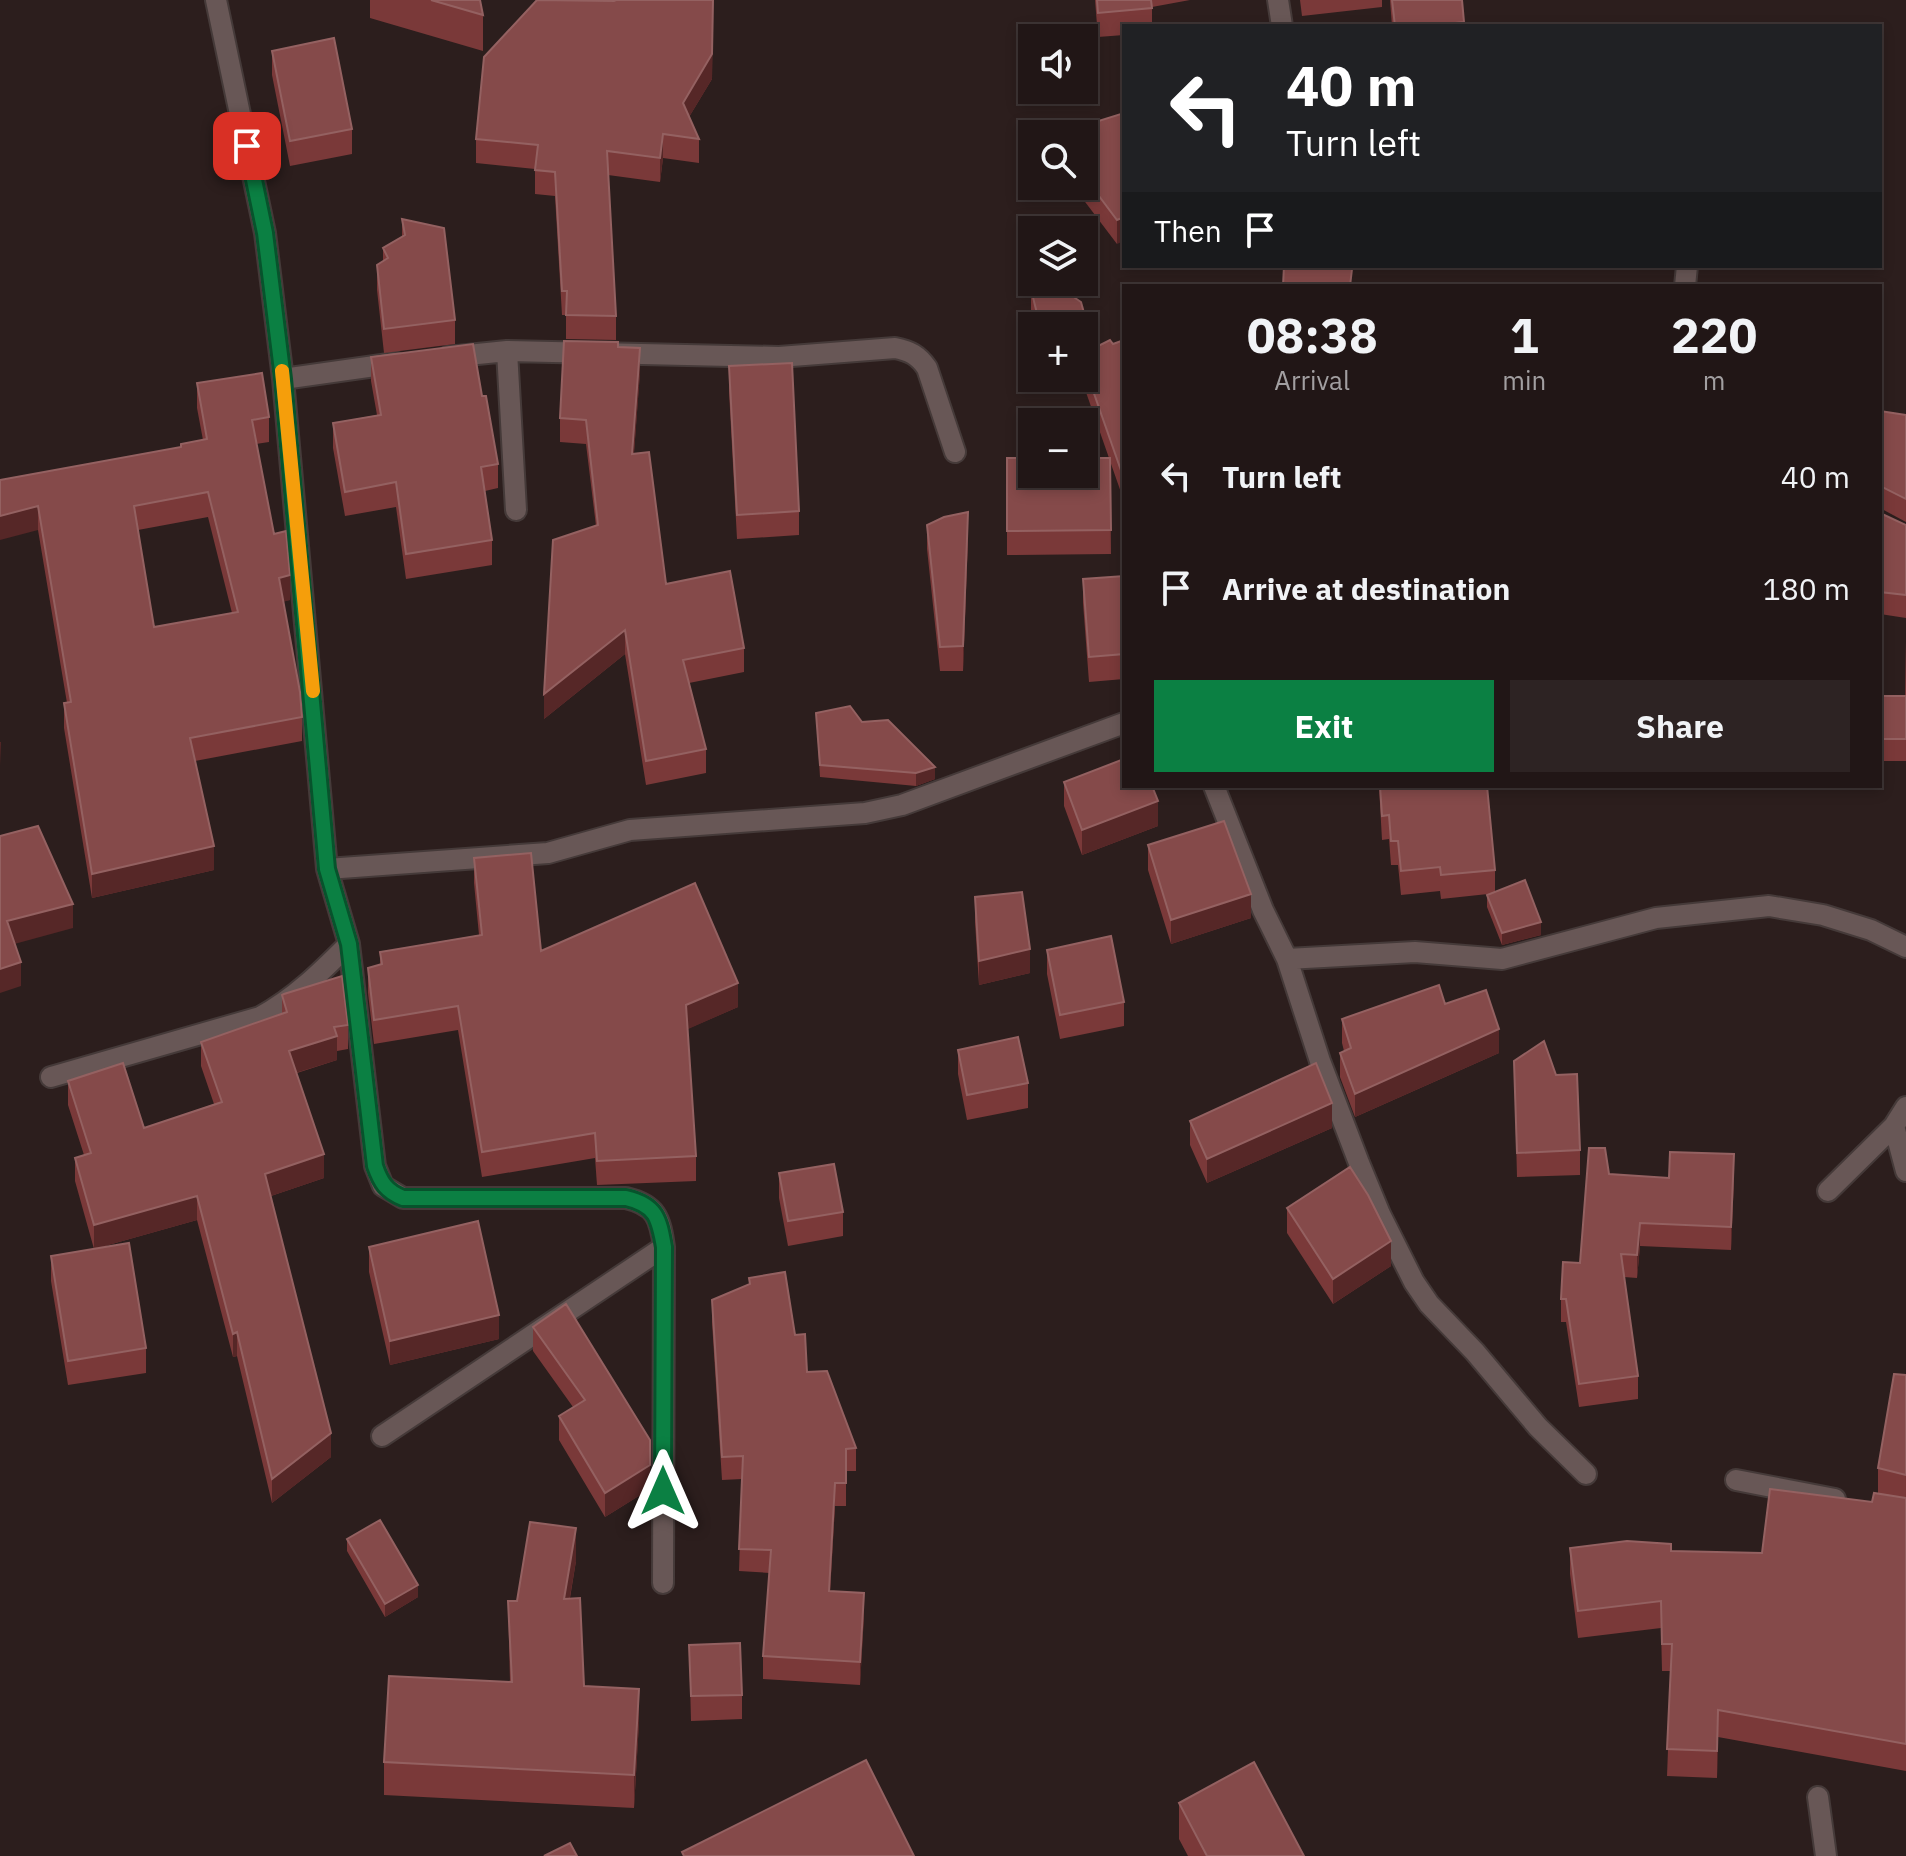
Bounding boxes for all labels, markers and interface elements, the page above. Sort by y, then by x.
map controls [1018,24,1098,488]
button: sound [1018,24,1098,104]
text: 40 m [1286,49,1416,121]
icon: left [1154,56,1258,160]
pin [213,112,281,180]
text: Turn left [1286,119,1421,166]
button: search [1018,120,1098,200]
icon: arrive [225,124,269,168]
icon: arrive [1238,208,1282,252]
text: Then [1154,211,1222,250]
button: layers [1018,216,1098,296]
text: 08:38 [1247,304,1378,366]
text: 1 [1510,304,1539,366]
text: 220 [1671,304,1757,366]
button: + [1018,312,1098,392]
text: Arrival [1274,363,1350,397]
text: min [1502,363,1546,397]
text: m [1703,363,1725,397]
button: − [1018,408,1098,488]
icon: left [1154,454,1198,498]
text: Turn left [1222,457,1341,496]
text: 40 m [1781,457,1850,496]
icon: arrive [1154,566,1198,610]
text: Arrive at destination [1222,569,1510,608]
text: 180 m [1763,569,1850,608]
button: Exit [1154,680,1494,772]
button: Share [1510,680,1850,772]
position arrow [621,1449,705,1533]

